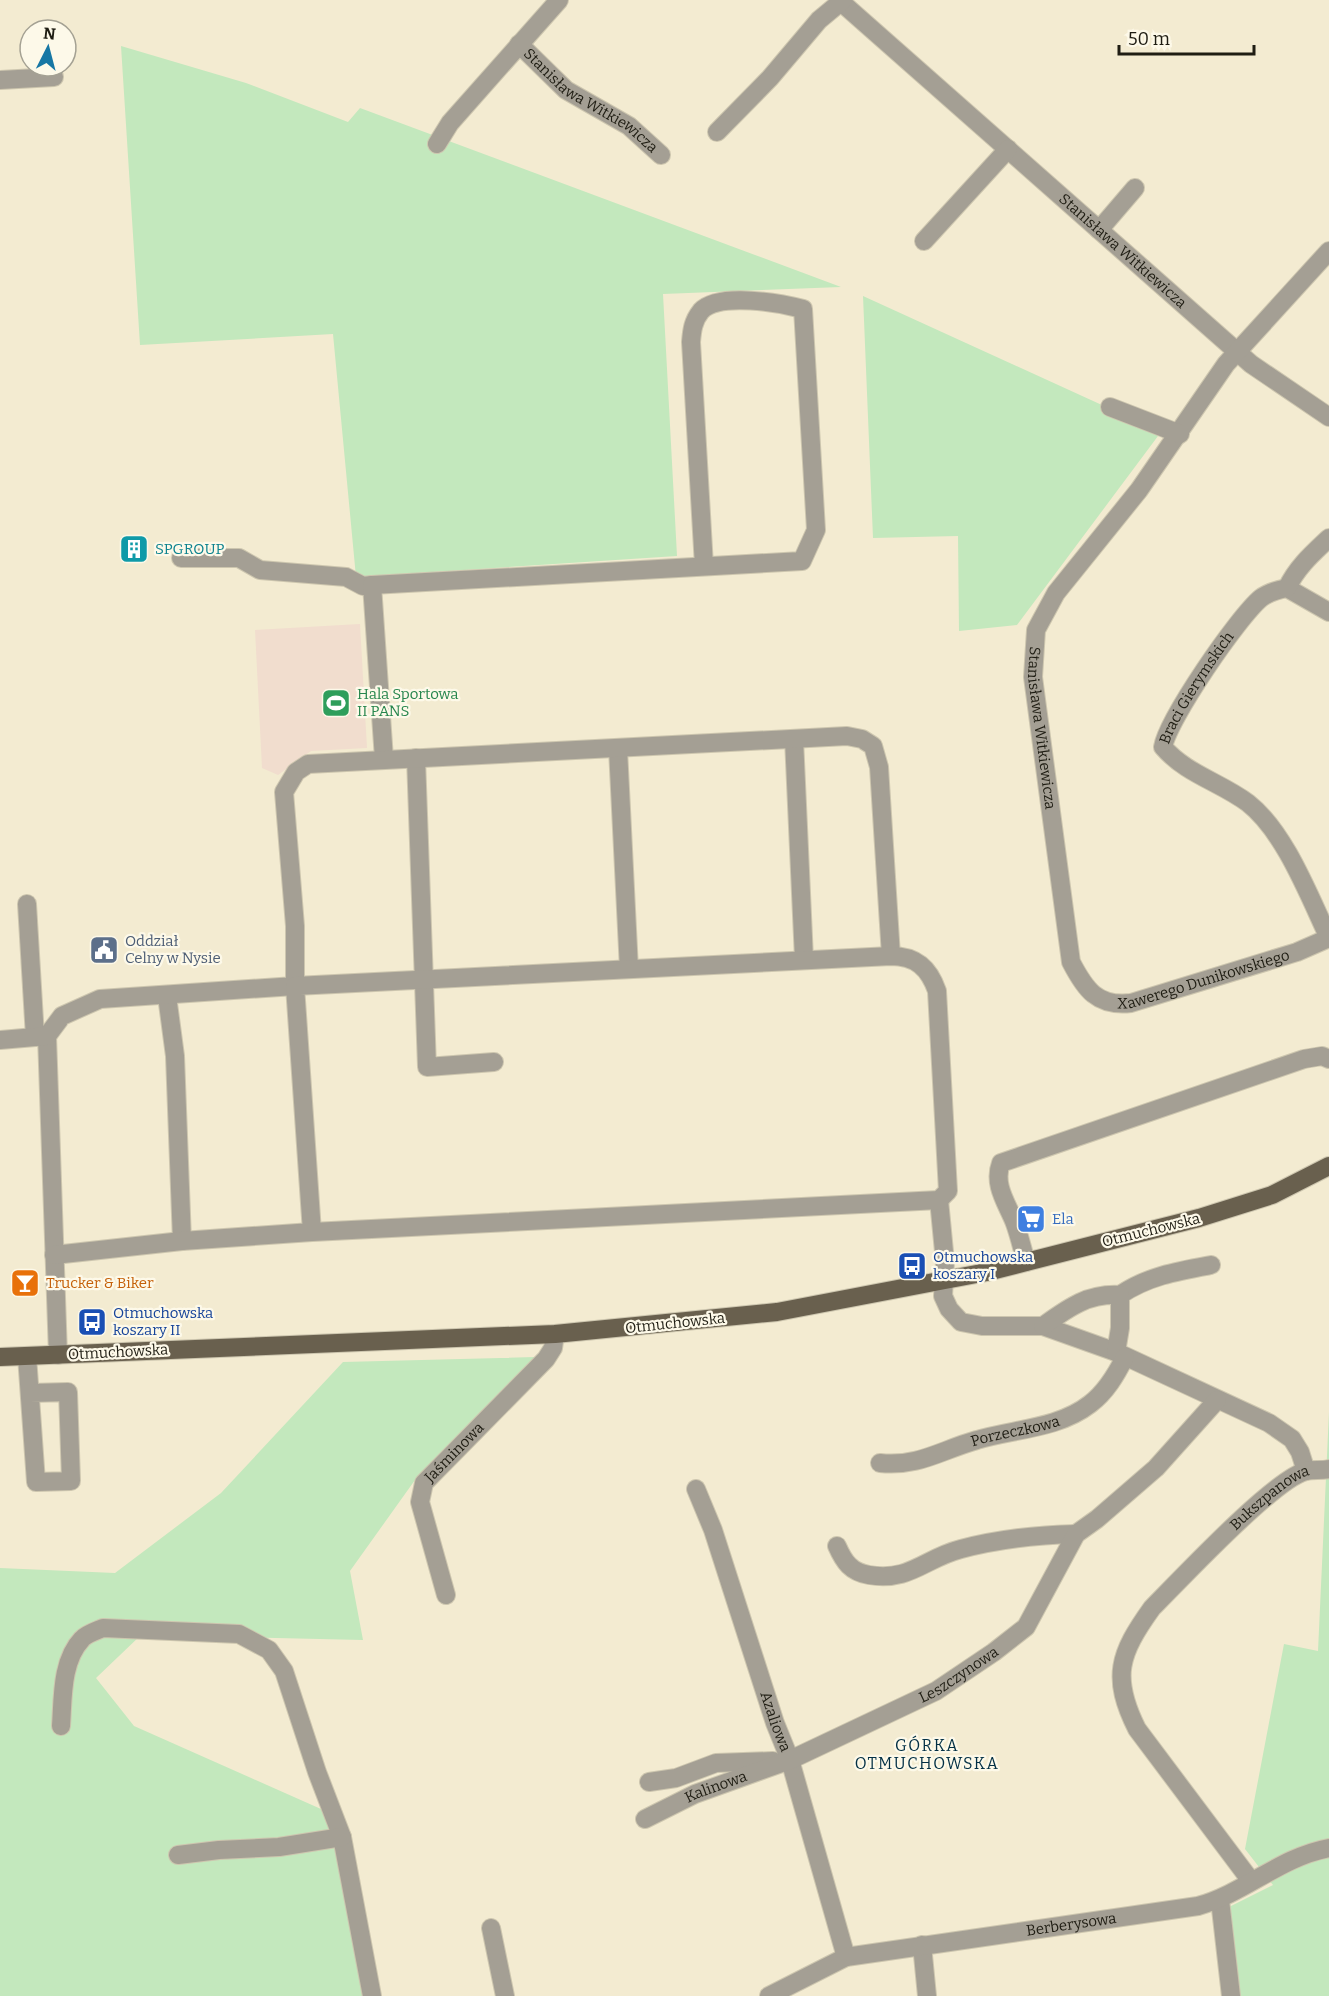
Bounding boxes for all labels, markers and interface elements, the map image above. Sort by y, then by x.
north arrow [18,18,78,78]
scale bar [1119,18,1254,56]
text: N [42,23,57,44]
text: 50 m [1128,28,1170,50]
street label: Stanisława Witkiewicza [520,45,661,157]
street label: Stanisława Witkiewicza [1055,190,1190,312]
building icon: SPGROUP [118,533,150,565]
place label: SPGROUP [155,540,225,558]
street label: Braci Gierymskich [1155,628,1238,746]
street label: Stanisława Witkiewicza [1024,646,1060,811]
place label: Hala Sportowa II PANS [357,685,458,720]
sports icon: Hala Sportowa II PANS [320,687,352,719]
place label: Oddział Celny w Nysie [125,932,221,967]
public building icon: Oddział Celny w Nysie [88,934,120,966]
street label: Xawerego Dunikowskiego [1117,946,1292,1013]
supermarket icon: Ela [1015,1203,1047,1235]
street label: Otmuchowska [1100,1209,1202,1251]
place label: Ela [1052,1210,1074,1228]
place label: Otmuchowska koszary I [933,1248,1033,1283]
bus stop icon: Otmuchowska koszary I [896,1250,928,1282]
bar icon: Trucker & Biker [9,1267,41,1299]
place label: Trucker & Biker [46,1274,154,1292]
place label: Otmuchowska koszary II [113,1304,213,1339]
bus stop icon: Otmuchowska koszary II [76,1306,108,1338]
street label: Otmuchowska [624,1309,726,1337]
street label: Otmuchowska [67,1340,169,1364]
street label: Porzeczkowa [969,1412,1062,1450]
street label: Jaśminowa [420,1419,488,1487]
street label: Bukszpanowa [1226,1462,1311,1534]
street label: Leszczynowa [916,1643,1002,1707]
street label: Azaliowa [756,1689,795,1754]
district label: GÓRKA OTMUCHOWSKA [855,1735,999,1773]
street label: Kalinowa [682,1767,749,1807]
street label: Berberysowa [1025,1909,1118,1940]

